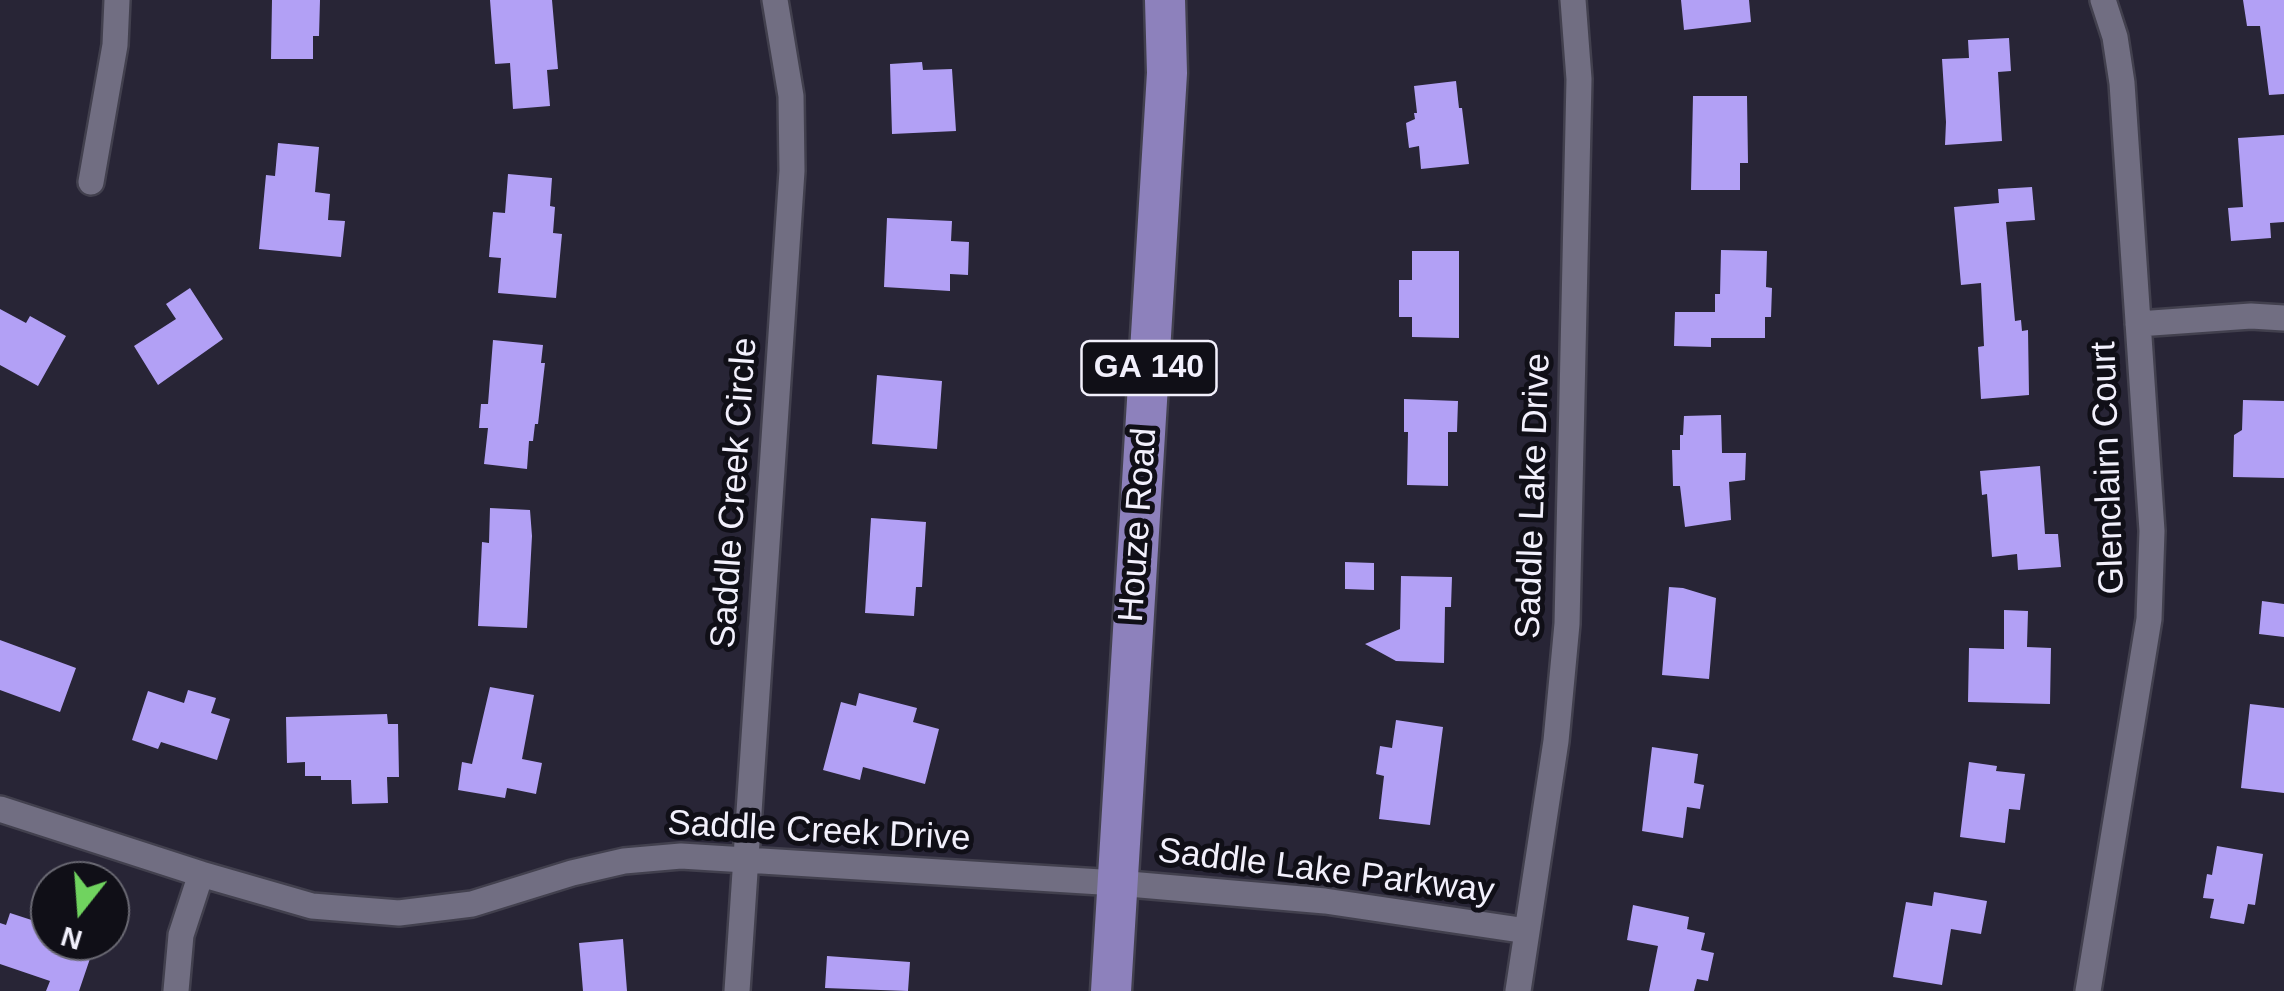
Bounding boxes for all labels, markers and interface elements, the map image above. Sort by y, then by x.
street label: Saddle Creek Circle [703,336,767,650]
road number: GA 140 [1082,341,1216,395]
street label: Glenclairn Court [2084,341,2134,595]
street label: Saddle Lake Drive [1508,352,1560,640]
street label: Houze Road [1111,426,1167,624]
street label: Saddle Creek Drive [666,803,972,861]
street label: Saddle Lake Parkway [1155,831,1497,913]
north arrow [30,861,130,961]
text: N [57,920,86,956]

